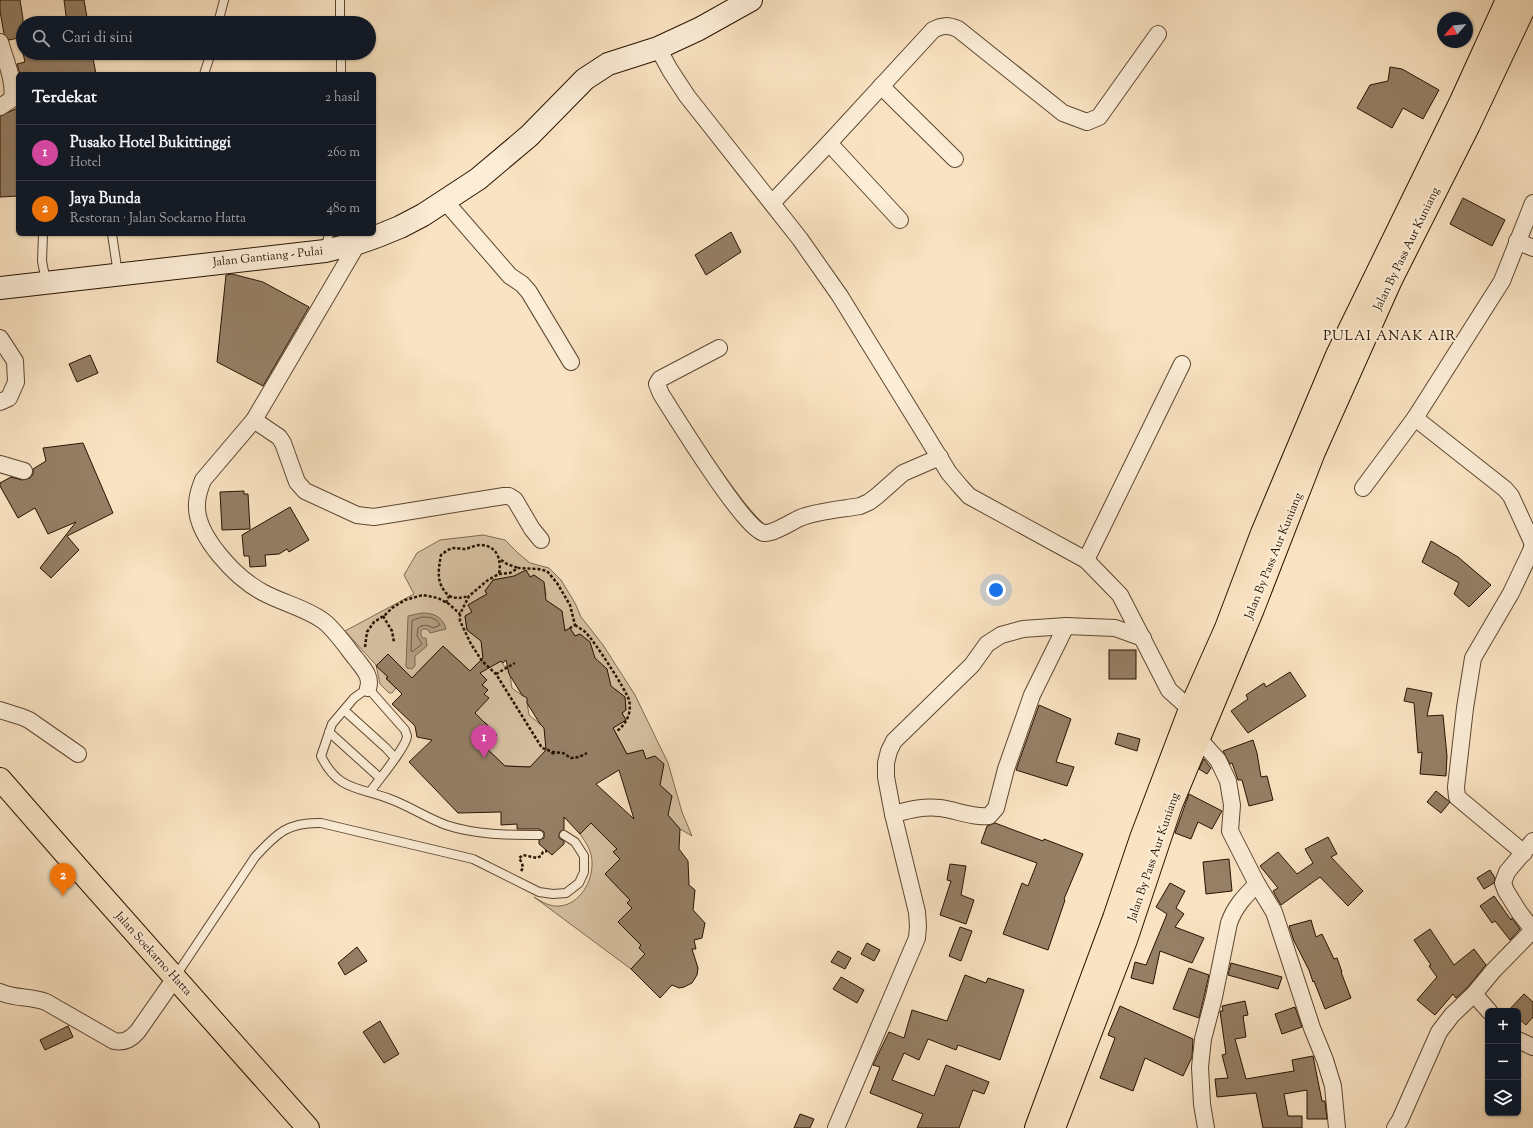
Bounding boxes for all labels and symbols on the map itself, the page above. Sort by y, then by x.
north arrow [1437,12,1473,48]
street label: Jalan By Pass Aur Kuniang [1369,184,1445,315]
street label: Jalan Gantiang - Pulai [211,242,325,272]
district label: PULAI ANAK AIR [1323,327,1457,347]
street label: Jalan By Pass Aur Kuniang [1240,490,1308,623]
your location [986,580,1006,600]
pin: 1 [471,725,497,758]
street label: Jalan By Pass Aur Kuniang [1123,790,1185,925]
pin: 2 [50,863,76,896]
street label: Jalan Soekarno Hatta [110,907,196,1000]

